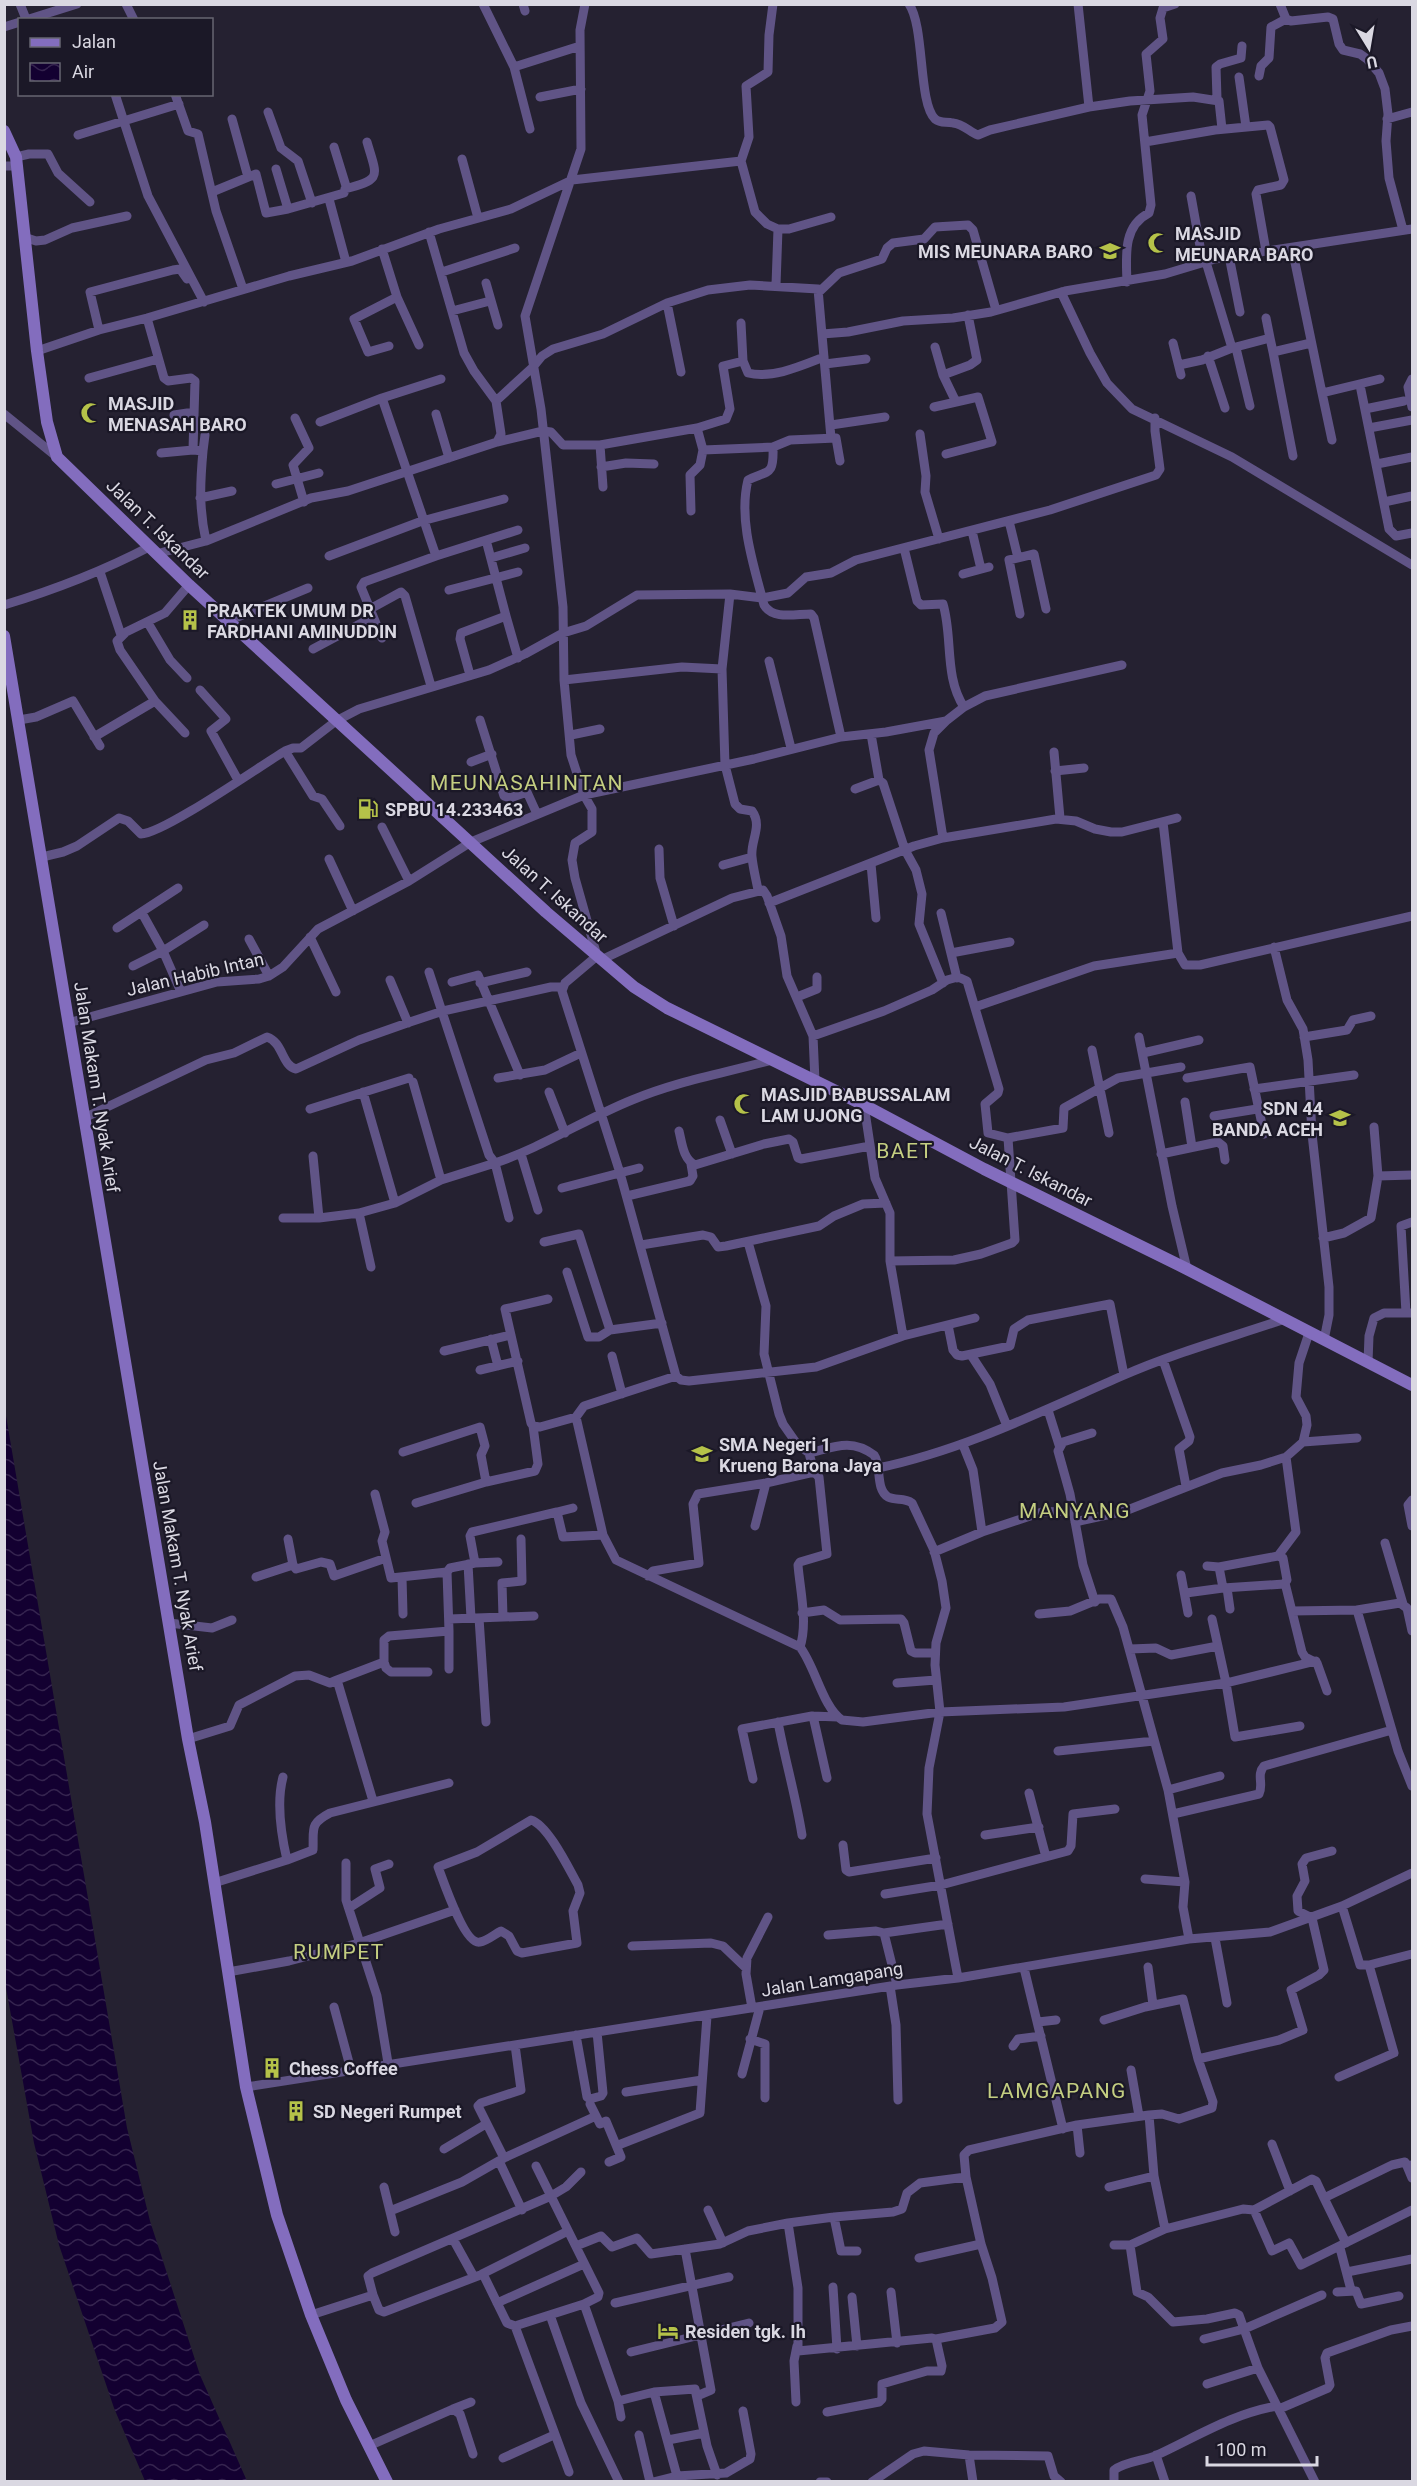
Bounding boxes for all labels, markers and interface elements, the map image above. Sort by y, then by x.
legend [18,18,213,96]
north arrow [1339,18,1399,78]
text: Jalan [72,31,116,52]
text: U [1365,52,1379,73]
text: Air [72,61,94,82]
place label: MASJID MEUNARA BARO [1175,223,1313,265]
mosque icon: MASJID MEUNARA BARO [1146,231,1170,255]
school or university icon: MIS MEUNARA BARO [1098,239,1122,263]
place label: MIS MEUNARA BARO [918,241,1093,262]
place label: MASJID MENASAH BARO [108,393,247,435]
mosque icon: MASJID MENASAH BARO [79,401,103,425]
street label: Jalan T. Iskandar [102,475,214,583]
place label: PRAKTEK UMUM DR FARDHANI AMINUDDIN [207,600,397,642]
building icon: PRAKTEK UMUM DR FARDHANI AMINUDDIN [178,608,202,632]
district label: MEUNASAHINTAN [430,771,624,795]
fuel station icon: SPBU 14.233463 [356,797,380,821]
place label: SPBU 14.233463 [385,799,523,820]
street label: Jalan T. Iskandar [498,841,612,947]
street label: Jalan Habib Intan [124,948,266,1000]
street label: Jalan Makam T. Nyak Arief [70,980,124,1195]
place label: MASJID BABUSSALAM LAM UJONG [761,1084,951,1126]
mosque icon: MASJID BABUSSALAM LAM UJONG [732,1092,756,1116]
place label: SDN 44 BANDA ACEH [1212,1098,1323,1140]
school or university icon: SDN 44 BANDA ACEH [1328,1106,1352,1130]
street label: Jalan T. Iskandar [966,1131,1096,1211]
district label: BAET [876,1139,934,1163]
place label: SMA Negeri 1 Krueng Barona Jaya [719,1434,882,1476]
school or university icon: SMA Negeri 1 Krueng Barona Jaya [690,1442,714,1466]
street label: Jalan Makam T. Nyak Arief [149,1459,207,1674]
district label: MANYANG [1019,1499,1131,1523]
district label: RUMPET [293,1940,385,1964]
street label: Jalan Lamgapang [760,1957,904,2001]
building icon: Chess Coffee [260,2056,284,2080]
place label: Chess Coffee [289,2058,398,2079]
district label: LAMGAPANG [987,2079,1127,2103]
building icon: SD Negeri Rumpet [284,2099,308,2123]
place label: SD Negeri Rumpet [313,2101,462,2122]
hotel icon: Residen tgk. Ih [656,2319,680,2343]
place label: Residen tgk. Ih [685,2321,806,2342]
scale bar [1207,2429,1316,2467]
text: 100 m [1216,2439,1267,2460]

